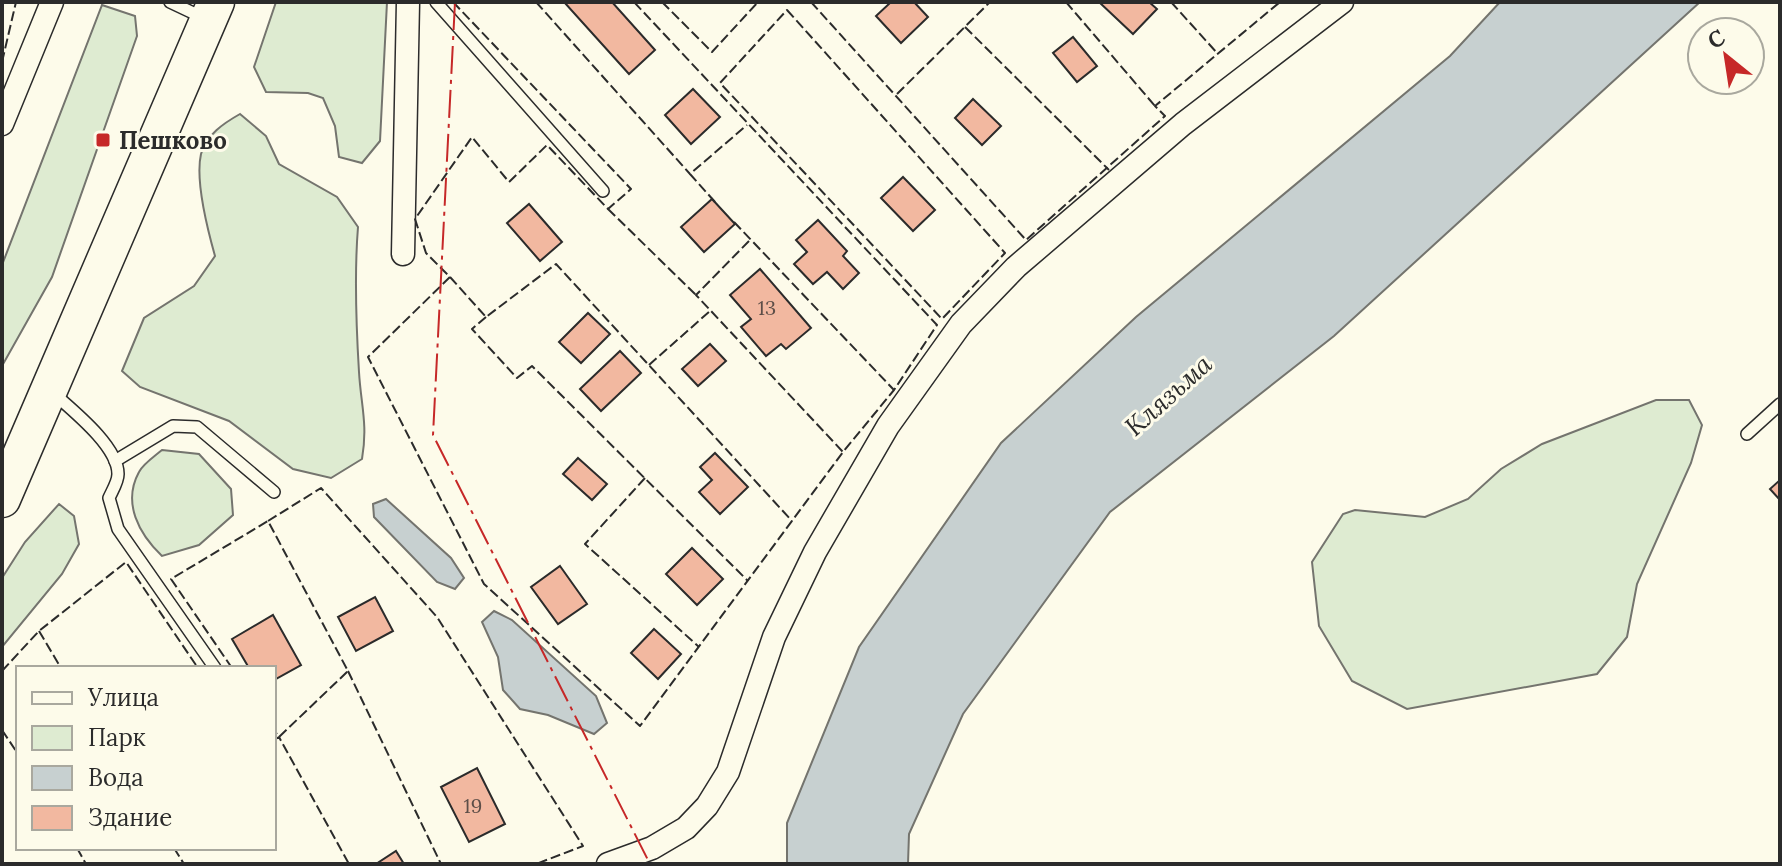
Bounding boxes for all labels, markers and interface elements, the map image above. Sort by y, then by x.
north arrow [1686,16,1766,96]
text: С [1702,23,1730,55]
place label: Пешково [119,125,227,156]
marker: Пешково [94,131,112,149]
house number: 13 [758,295,776,320]
water label: Клязьма [1118,347,1219,443]
legend [16,666,276,850]
text: Улица [87,682,159,713]
text: Парк [88,722,146,753]
text: Вода [88,762,144,793]
house number: 19 [464,793,482,818]
text: Здание [88,802,172,833]

